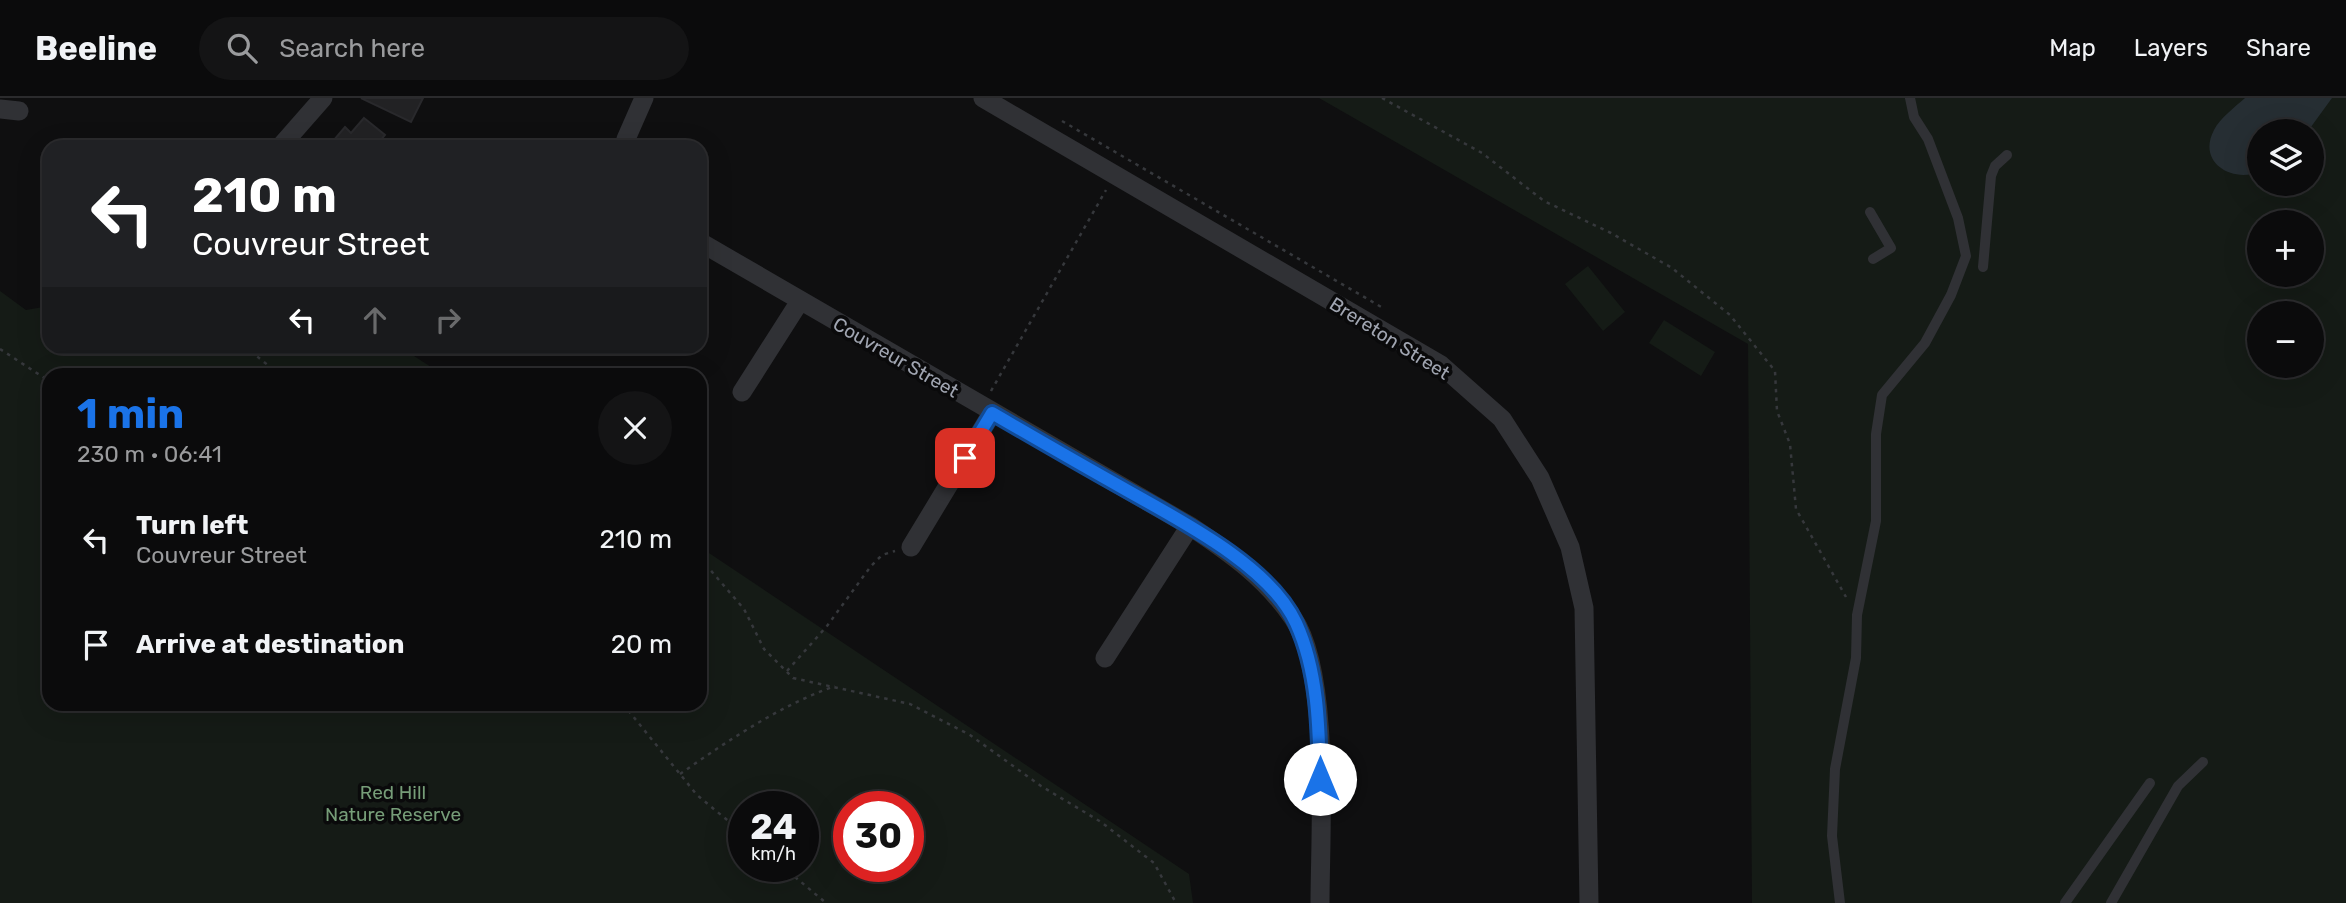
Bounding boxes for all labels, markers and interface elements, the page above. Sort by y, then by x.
search box [199,17,689,80]
text: Beeline [35,29,157,68]
icon: search [223,29,261,67]
text: Search here [279,33,425,64]
text: Map [2049,34,2096,62]
text: Layers [2134,34,2208,62]
text: Share [2246,34,2311,62]
map controls [2247,119,2324,378]
button: layers [2247,119,2324,196]
text: 210 m [192,166,337,224]
icon: left [77,168,168,259]
button: + [2247,210,2324,287]
text: Couvreur Street [192,225,430,263]
street label: Brereton Street [1325,292,1455,385]
icon: left [283,301,321,339]
icon: ahead [356,301,394,339]
icon: right [429,301,467,339]
button: − [2247,301,2324,378]
street label: Couvreur Street [829,312,963,403]
text: 1 min [77,389,184,439]
button: close [598,391,672,465]
pin [935,428,995,488]
icon: arrive [946,439,984,477]
text: 230 m · 06:41 [77,440,222,468]
text: Turn left [136,510,248,541]
icon: left [77,521,115,559]
text: 210 m [600,524,672,555]
text: Couvreur Street [136,541,307,569]
icon: arrive [77,626,115,664]
text: Arrive at destination [136,629,404,660]
text: 20 m [611,629,672,660]
position arrow [1283,742,1357,816]
park label: Red Hill Nature Reserve [325,781,461,826]
speed limit sign: 30 [833,791,924,882]
text: 24 [750,806,797,848]
text: km/h [751,843,796,865]

